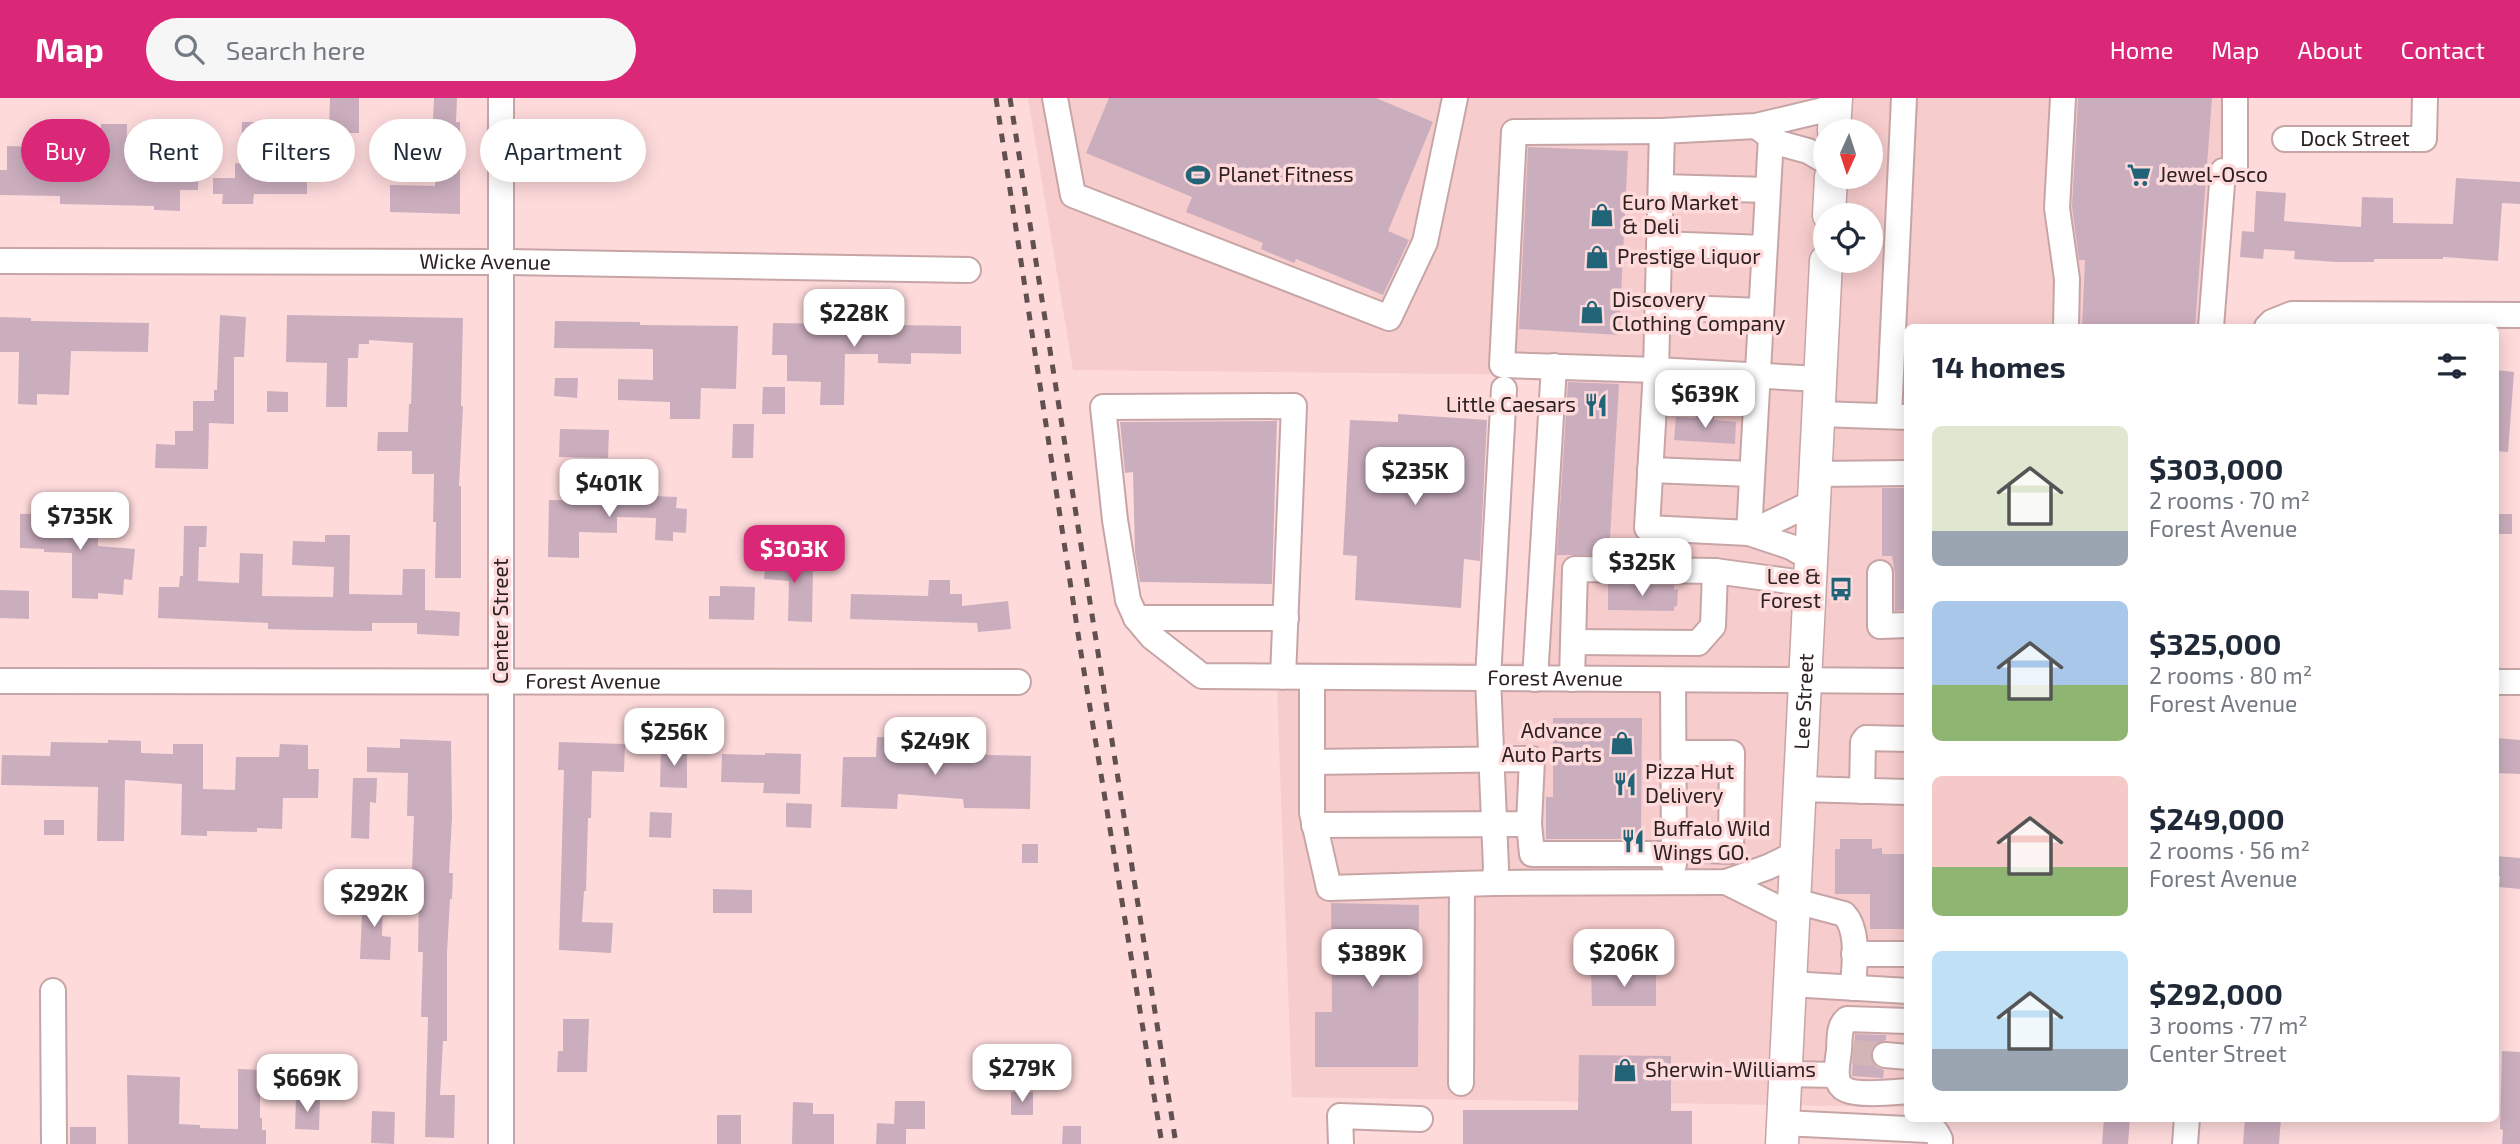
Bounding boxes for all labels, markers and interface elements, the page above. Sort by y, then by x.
search box [146,18,636,81]
text: Map [35,29,104,69]
icon: search [170,30,208,68]
text: Search here [226,34,365,65]
text: Home [2110,35,2173,64]
text: Map [2211,35,2259,64]
text: About [2297,35,2363,64]
text: Contact [2401,35,2485,64]
chip: Buy [21,119,110,182]
chip: Rent [124,119,223,182]
chip: Filters [237,119,355,182]
chip: New [369,119,466,182]
chip: Apartment [480,119,646,182]
north arrow [1813,119,1883,189]
map controls [1813,119,1883,273]
street label: Dock Street [2300,125,2410,150]
sports icon: Planet Fitness [1184,161,1212,189]
place label: Planet Fitness [1218,161,1354,186]
supermarket icon: Jewel-Osco [2125,161,2153,189]
place label: Jewel-Osco [2159,161,2268,186]
place label: Euro Market & Deli [1622,189,1739,238]
shop icon: Euro Market & Deli [1588,201,1616,229]
button: locate [1813,203,1883,273]
shop icon: Prestige Liquor [1583,243,1611,271]
place label: Prestige Liquor [1617,243,1761,268]
street label: Wicke Avenue [419,248,551,274]
place label: Discovery Clothing Company [1612,286,1785,335]
pin: $228K [805,289,903,349]
text: $228K [820,298,888,326]
shop icon: Discovery Clothing Company [1578,298,1606,326]
icon: filters [2433,347,2471,385]
text: 14 homes [1932,348,2066,384]
pin: $639K [1656,370,1754,430]
text: $639K [1671,379,1739,407]
place label: Little Caesars [1446,391,1576,416]
restaurant icon: Little Caesars [1582,391,1610,419]
pin: $235K [1366,448,1464,507]
text: $303,000 [2149,450,2283,486]
icon: home [1988,454,2072,538]
text: $235K [1381,456,1449,484]
pin: $401K [560,460,658,519]
text: $401K [575,468,643,496]
text: 2 rooms · 70 m² [2149,486,2310,514]
pin: $735K [31,492,129,552]
text: $735K [47,501,113,529]
text: Forest Avenue [2149,514,2297,542]
pin: $303K [745,526,843,585]
text: $303K [760,534,828,562]
pin: $325K [1593,538,1691,598]
text: $325K [1608,547,1676,575]
street label: Center Street [487,558,512,684]
place label: Lee & Forest [1760,563,1821,612]
bus stop icon: Lee & Forest [1827,575,1855,603]
text: $325,000 [2149,625,2281,661]
icon: home [1988,629,2072,713]
street label: Lee Street [1788,653,1817,750]
text: 2 rooms · 80 m² [2149,661,2312,689]
street label: Forest Avenue [1487,664,1623,690]
street label: Forest Avenue [525,668,661,693]
text: Forest Avenue [2149,689,2297,717]
pin: $256K [625,708,723,768]
text: $256K [640,717,708,745]
place label: Advance Auto Parts [1501,717,1602,766]
pin: $249K [886,718,984,777]
text: $249K [900,726,970,754]
shop icon: Advance Auto Parts [1608,729,1636,757]
place label: Pizza Hut Delivery [1645,758,1734,807]
restaurant icon: Pizza Hut Delivery [1611,770,1639,798]
text: $249,000 [2149,800,2285,836]
icon: home [1988,804,2072,888]
place label: Buffalo Wild Wings GO. [1653,815,1770,864]
restaurant icon: Buffalo Wild Wings GO. [1619,827,1647,855]
text: 2 rooms · 56 m² [2149,836,2310,864]
text: Forest Avenue [2149,864,2297,892]
pin: $292K [325,870,423,929]
text: $292K [340,878,408,906]
pin: $389K [1323,930,1421,989]
pin: $206K [1575,930,1673,989]
text: $389K [1338,938,1406,966]
text: $206K [1589,938,1659,966]
text: $292,000 [2149,975,2283,1011]
icon: home [1988,979,2072,1063]
text: 3 rooms · 77 m² [2149,1011,2308,1039]
text: Center Street [2149,1039,2287,1067]
pin: $279K [973,1044,1071,1104]
text: $279K [989,1053,1056,1081]
pin: $669K [258,1054,356,1114]
shop icon: Sherwin-Williams [1611,1056,1639,1084]
place label: Sherwin-Williams [1645,1056,1816,1081]
text: $669K [273,1063,341,1091]

